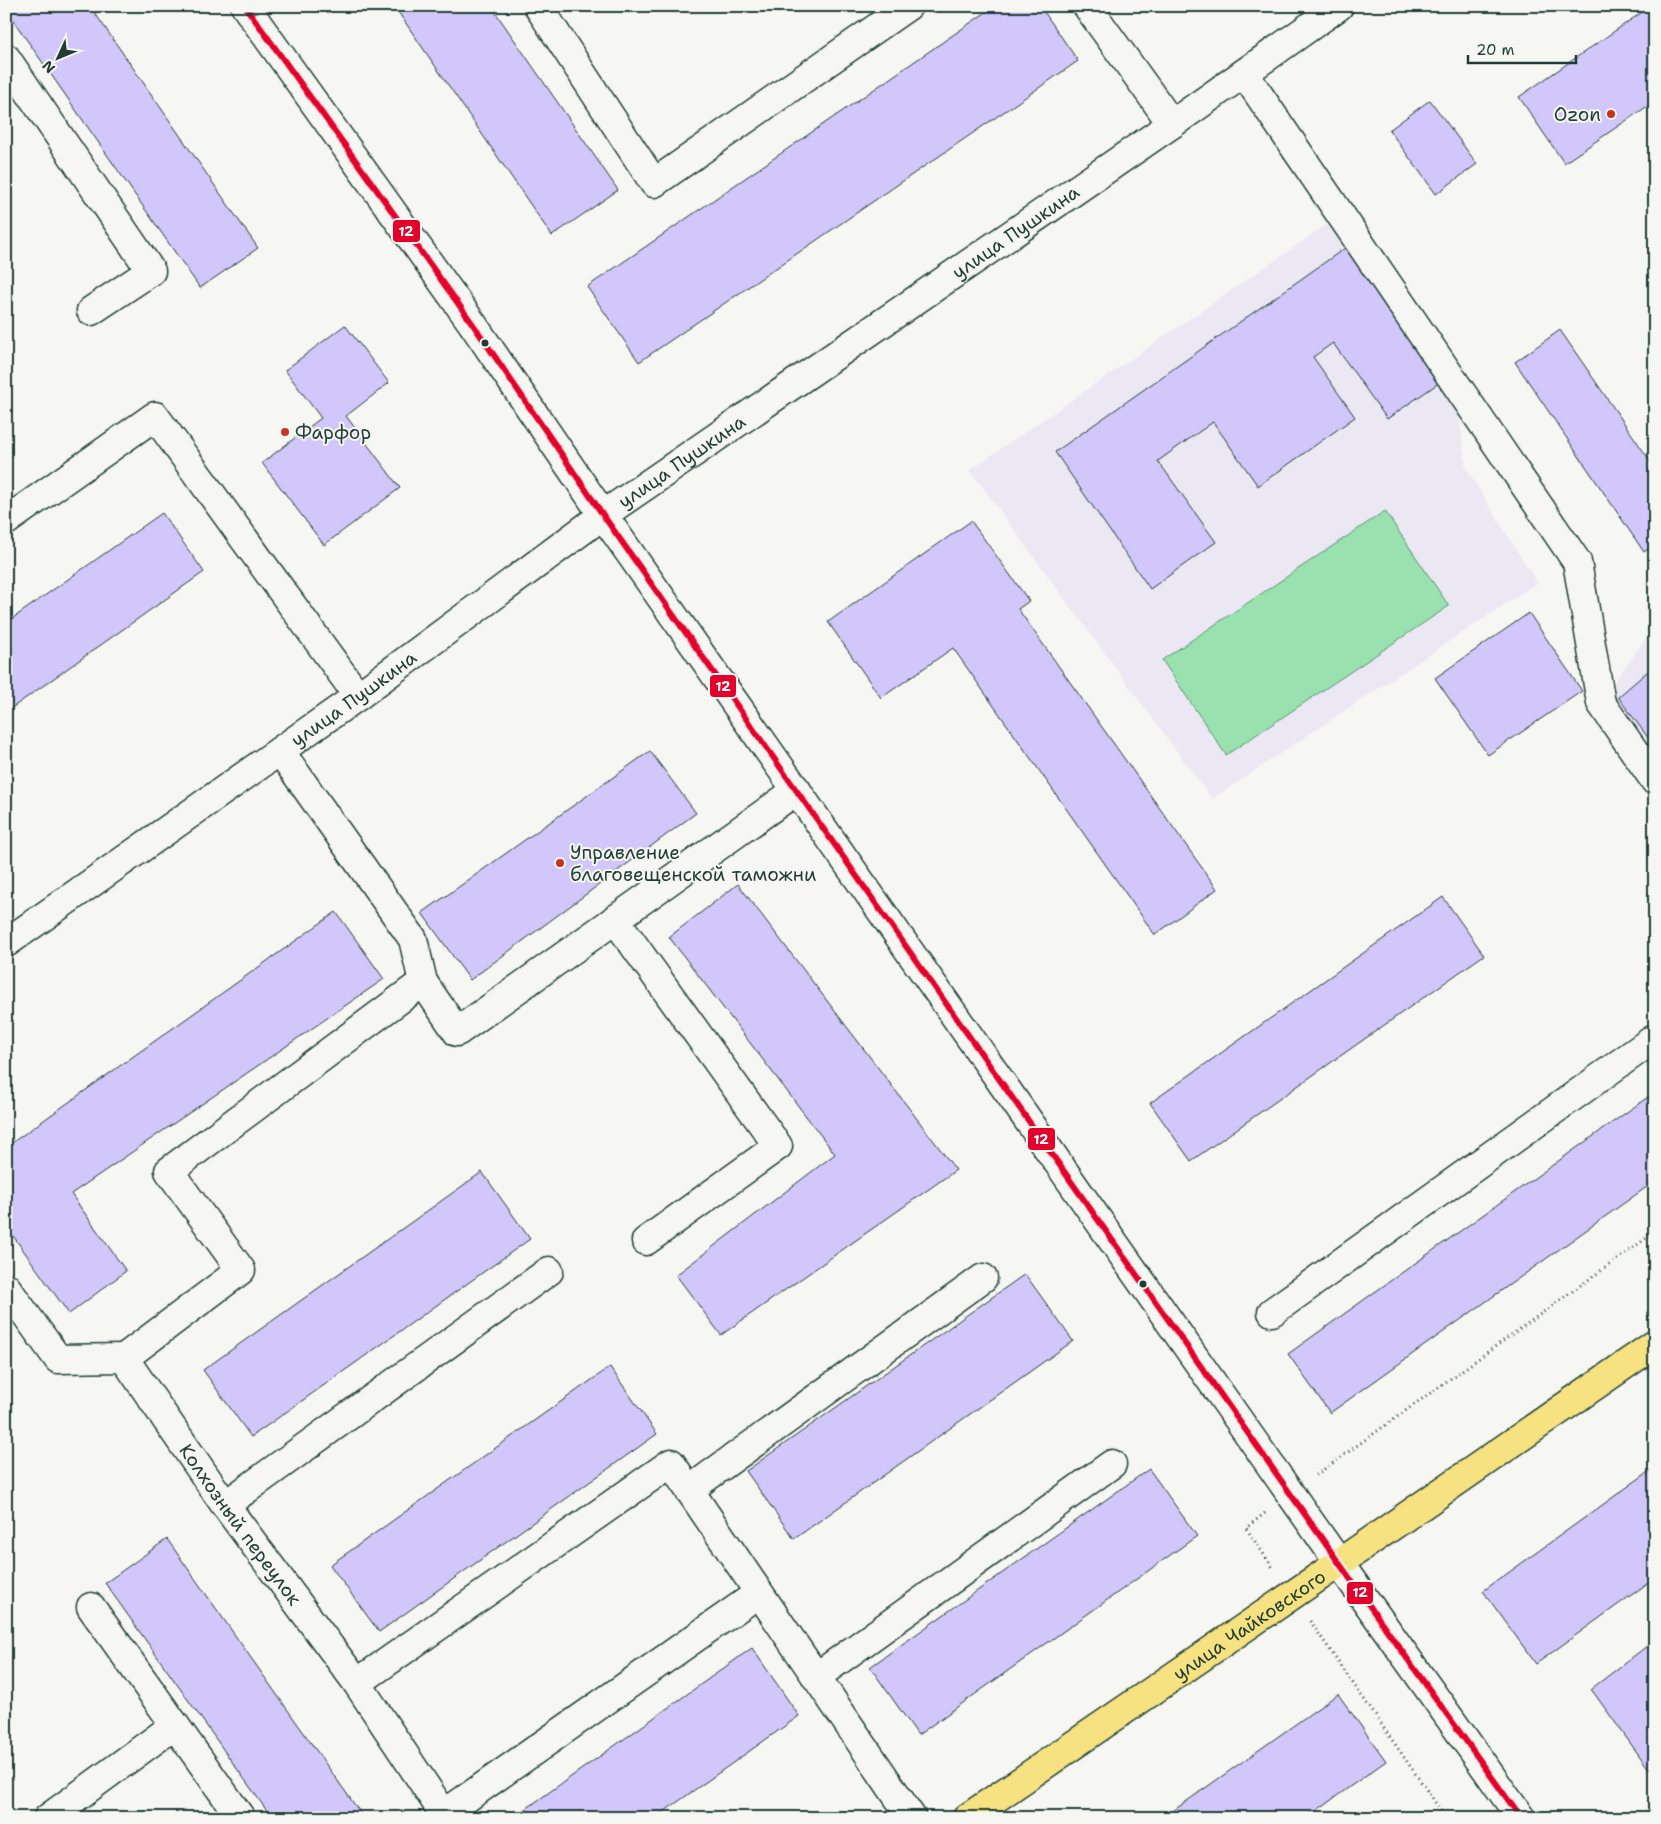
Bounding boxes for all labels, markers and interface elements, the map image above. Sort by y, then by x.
north arrow [32,32,82,82]
scale bar [1468,32,1576,64]
text: 20 m [1476,40,1515,60]
text: N [38,57,59,77]
place label: Ozon [1554,102,1601,127]
marker: Ozon [1605,108,1617,120]
street label: улица Пушкина [947,179,1084,284]
line badge: 12 [392,219,421,243]
text: 12 [398,222,414,240]
unlabelled marker [480,338,490,348]
street label: улица Пушкина [613,408,750,514]
place label: Фарфор [295,420,371,445]
marker: Фарфор [279,426,291,438]
street label: улица Пушкина [286,644,422,752]
line badge: 12 [709,674,737,698]
text: 12 [715,677,731,695]
place label: Управление благовещенской таможни [570,840,816,887]
marker: Управление благовещенской таможни [554,857,566,869]
line badge: 12 [1027,1127,1056,1151]
text: 12 [1033,1130,1049,1148]
unlabelled marker [1138,1279,1148,1289]
street label: Колхозный переулок [174,1439,307,1610]
street label: улица Чайковского [1168,1563,1330,1686]
line badge: 12 [1346,1581,1374,1605]
text: 12 [1352,1583,1368,1601]

